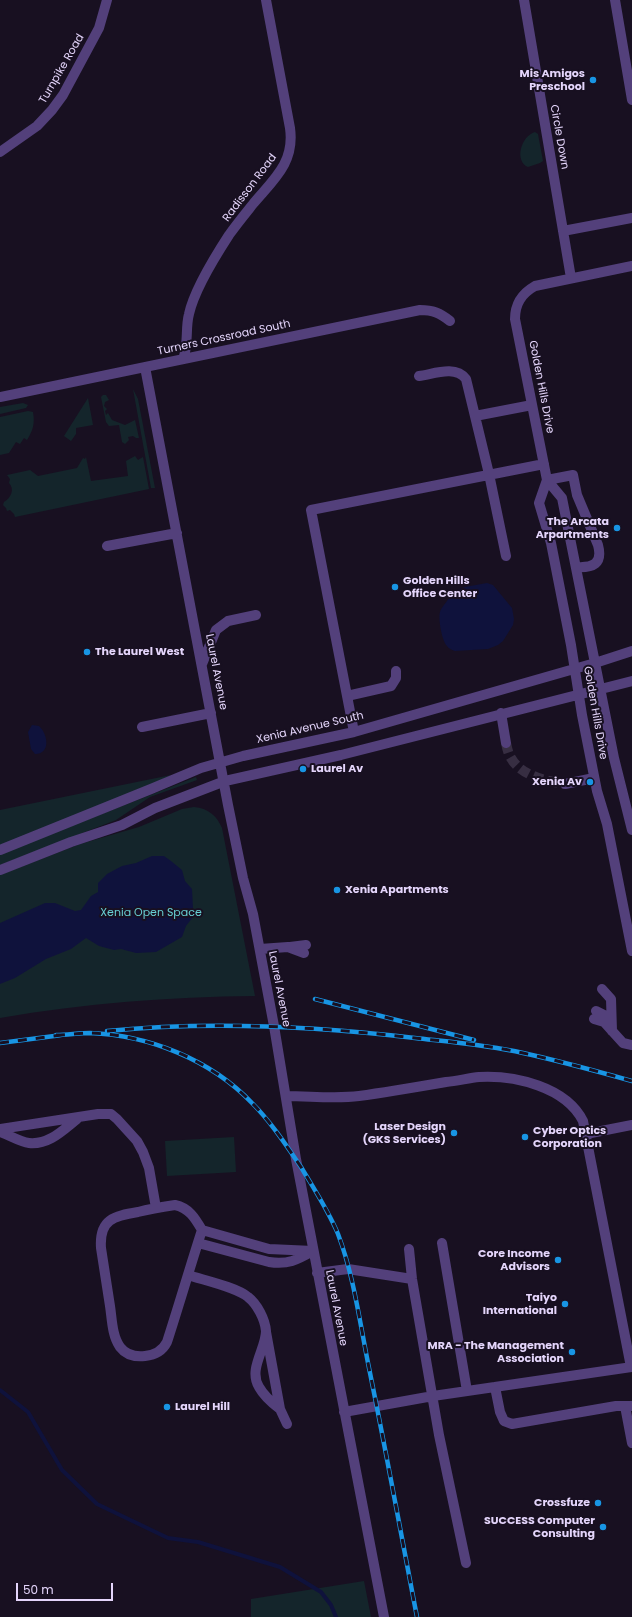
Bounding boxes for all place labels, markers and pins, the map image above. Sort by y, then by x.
place label: Mis Amigos Preschool [520,67,585,93]
marker: Mis Amigos Preschool [588,75,598,85]
place label: The Arcata Arpartments [536,515,609,541]
marker: The Arcata Arpartments [612,523,622,533]
place label: Golden Hills Office Center [403,574,477,600]
marker: Golden Hills Office Center [390,582,400,592]
place label: The Laurel West [95,645,184,659]
marker: The Laurel West [82,647,92,657]
place label: Laurel Av [311,762,363,776]
marker: Laurel Av [298,764,308,774]
place label: Xenia Av [532,775,582,789]
marker: Xenia Av [585,777,595,787]
place label: Xenia Apartments [345,883,449,897]
marker: Xenia Apartments [332,885,342,895]
place label: Laser Design (GKS Services) [362,1120,446,1146]
place label: Cyber Optics Corporation [533,1124,606,1150]
marker: Laser Design (GKS Services) [449,1128,459,1138]
marker: Cyber Optics Corporation [520,1132,530,1142]
place label: Core Income Advisors [478,1247,550,1273]
marker: Core Income Advisors [553,1255,563,1265]
place label: Taiyo International [483,1291,557,1317]
marker: Taiyo International [560,1299,570,1309]
place label: MRA - The Management Association [428,1339,564,1365]
marker: MRA - The Management Association [567,1347,577,1357]
place label: Laurel Hill [175,1400,230,1414]
marker: Laurel Hill [162,1402,172,1412]
place label: Crossfuze [534,1496,590,1510]
marker: Crossfuze [593,1498,603,1508]
place label: SUCCESS Computer Consulting [484,1514,595,1540]
marker: SUCCESS Computer Consulting [598,1522,608,1532]

